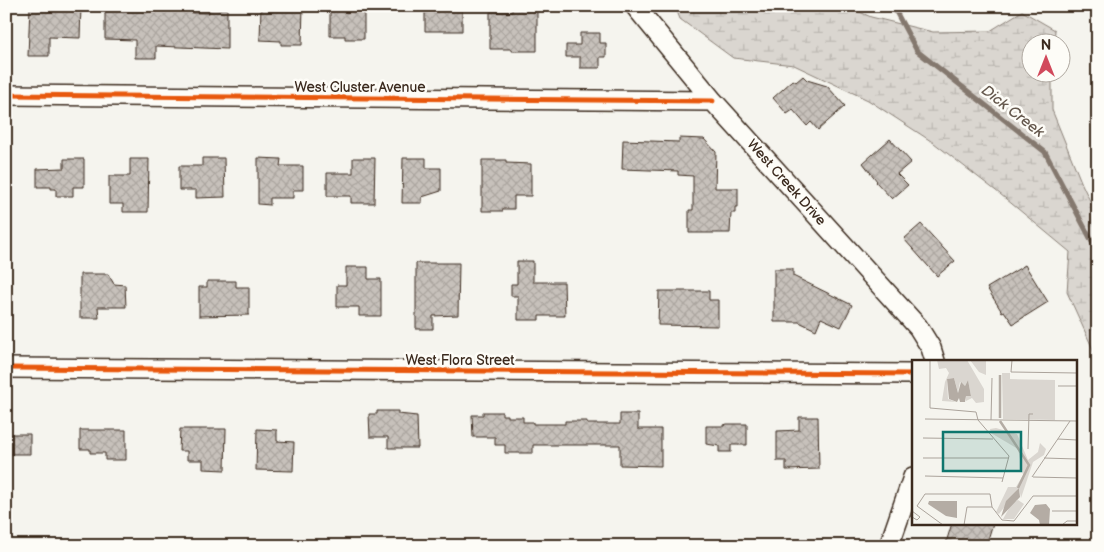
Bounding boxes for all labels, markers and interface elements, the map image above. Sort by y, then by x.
north arrow [1022,32,1072,82]
text: N [1041,37,1051,54]
street label: West Cluster Avenue [294,79,426,96]
water label: Dick Creek [978,81,1048,142]
street label: West Creek Drive [743,136,830,229]
street label: West Flora Street [405,352,515,369]
inset map [912,360,1076,524]

